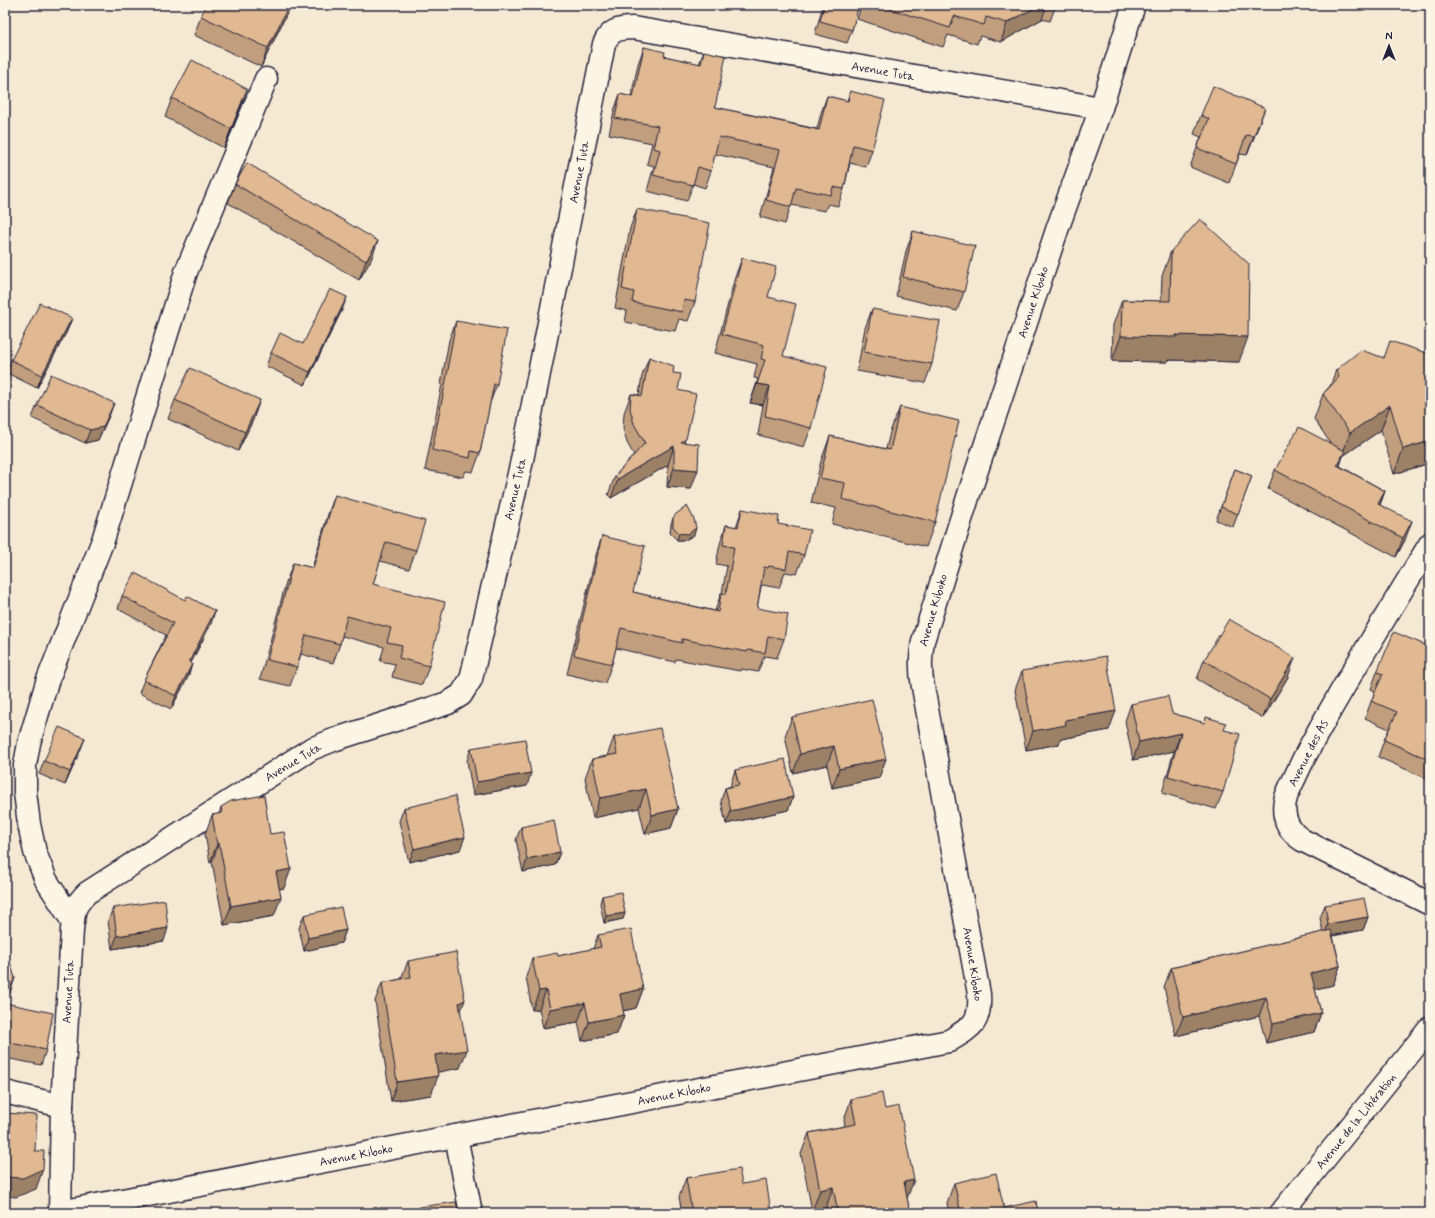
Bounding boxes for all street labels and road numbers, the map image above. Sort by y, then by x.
street label: Avenue Tuta [850,59,916,86]
street label: Avenue Tuta [566,139,594,205]
street label: Avenue Kiboko [1015,264,1053,340]
street label: Avenue Tuta [501,456,531,522]
street label: Avenue Kiboko [916,572,952,648]
street label: Avenue des As [1285,717,1333,790]
street label: Avenue Tuta [262,739,325,786]
street label: Avenue Kiboko [958,926,986,1002]
street label: Avenue Tuta [59,959,79,1024]
street label: Avenue de la Libération [1313,1070,1400,1173]
street label: Avenue Kiboko [636,1080,712,1110]
street label: Avenue Kiboko [318,1141,394,1171]

